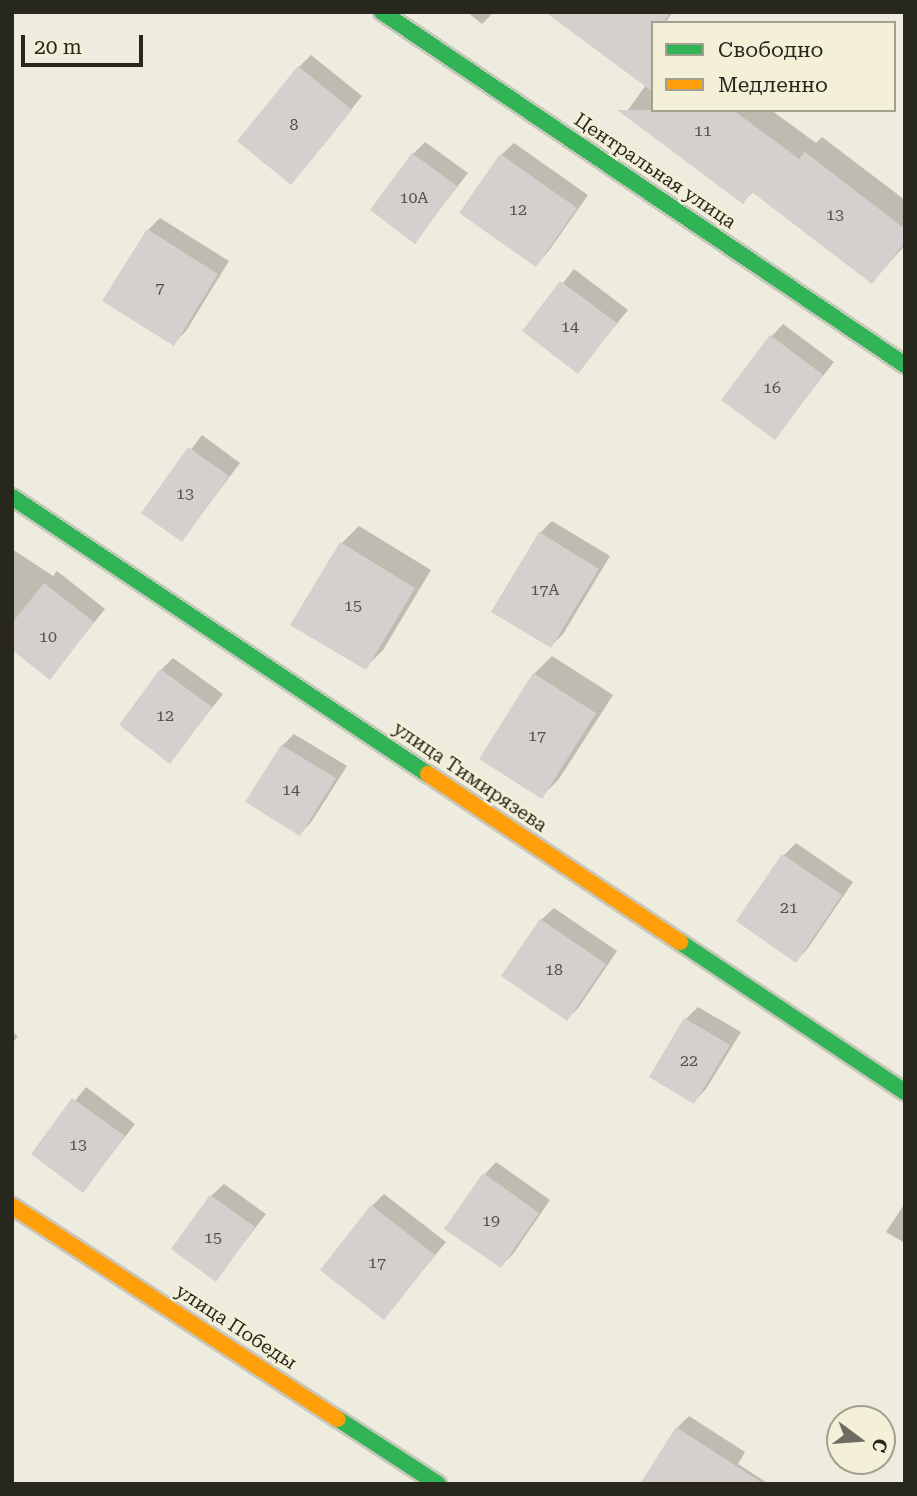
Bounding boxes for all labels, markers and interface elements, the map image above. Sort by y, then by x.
scale bar [24,21,147,65]
legend [651,21,896,112]
text: 20 m [34,35,82,59]
text: Свободно [718,38,824,62]
text: Медленно [718,73,828,97]
street label: Центральная улица [570,108,740,234]
house number: 8 [290,115,298,135]
house number: 11 [694,121,712,141]
house number: 10А [399,188,429,208]
house number: 12 [509,200,527,220]
house number: 13 [826,205,844,225]
house number: 7 [156,278,164,298]
house number: 14 [561,317,579,337]
house number: 16 [763,378,781,398]
house number: 13 [176,484,194,504]
house number: 17А [530,580,560,600]
house number: 15 [344,596,362,616]
house number: 10 [39,627,57,647]
house number: 12 [156,706,174,726]
street label: улица Тимирязева [389,717,551,837]
house number: 17 [528,726,546,746]
house number: 14 [282,780,300,800]
house number: 21 [780,898,798,918]
house number: 18 [545,960,563,980]
house number: 22 [680,1051,698,1071]
house number: 13 [69,1135,87,1155]
house number: 19 [482,1211,500,1231]
house number: 15 [204,1228,222,1248]
house number: 17 [368,1253,386,1273]
street label: улица Победы [171,1279,301,1375]
north arrow [826,1405,896,1475]
text: С [867,1436,893,1455]

